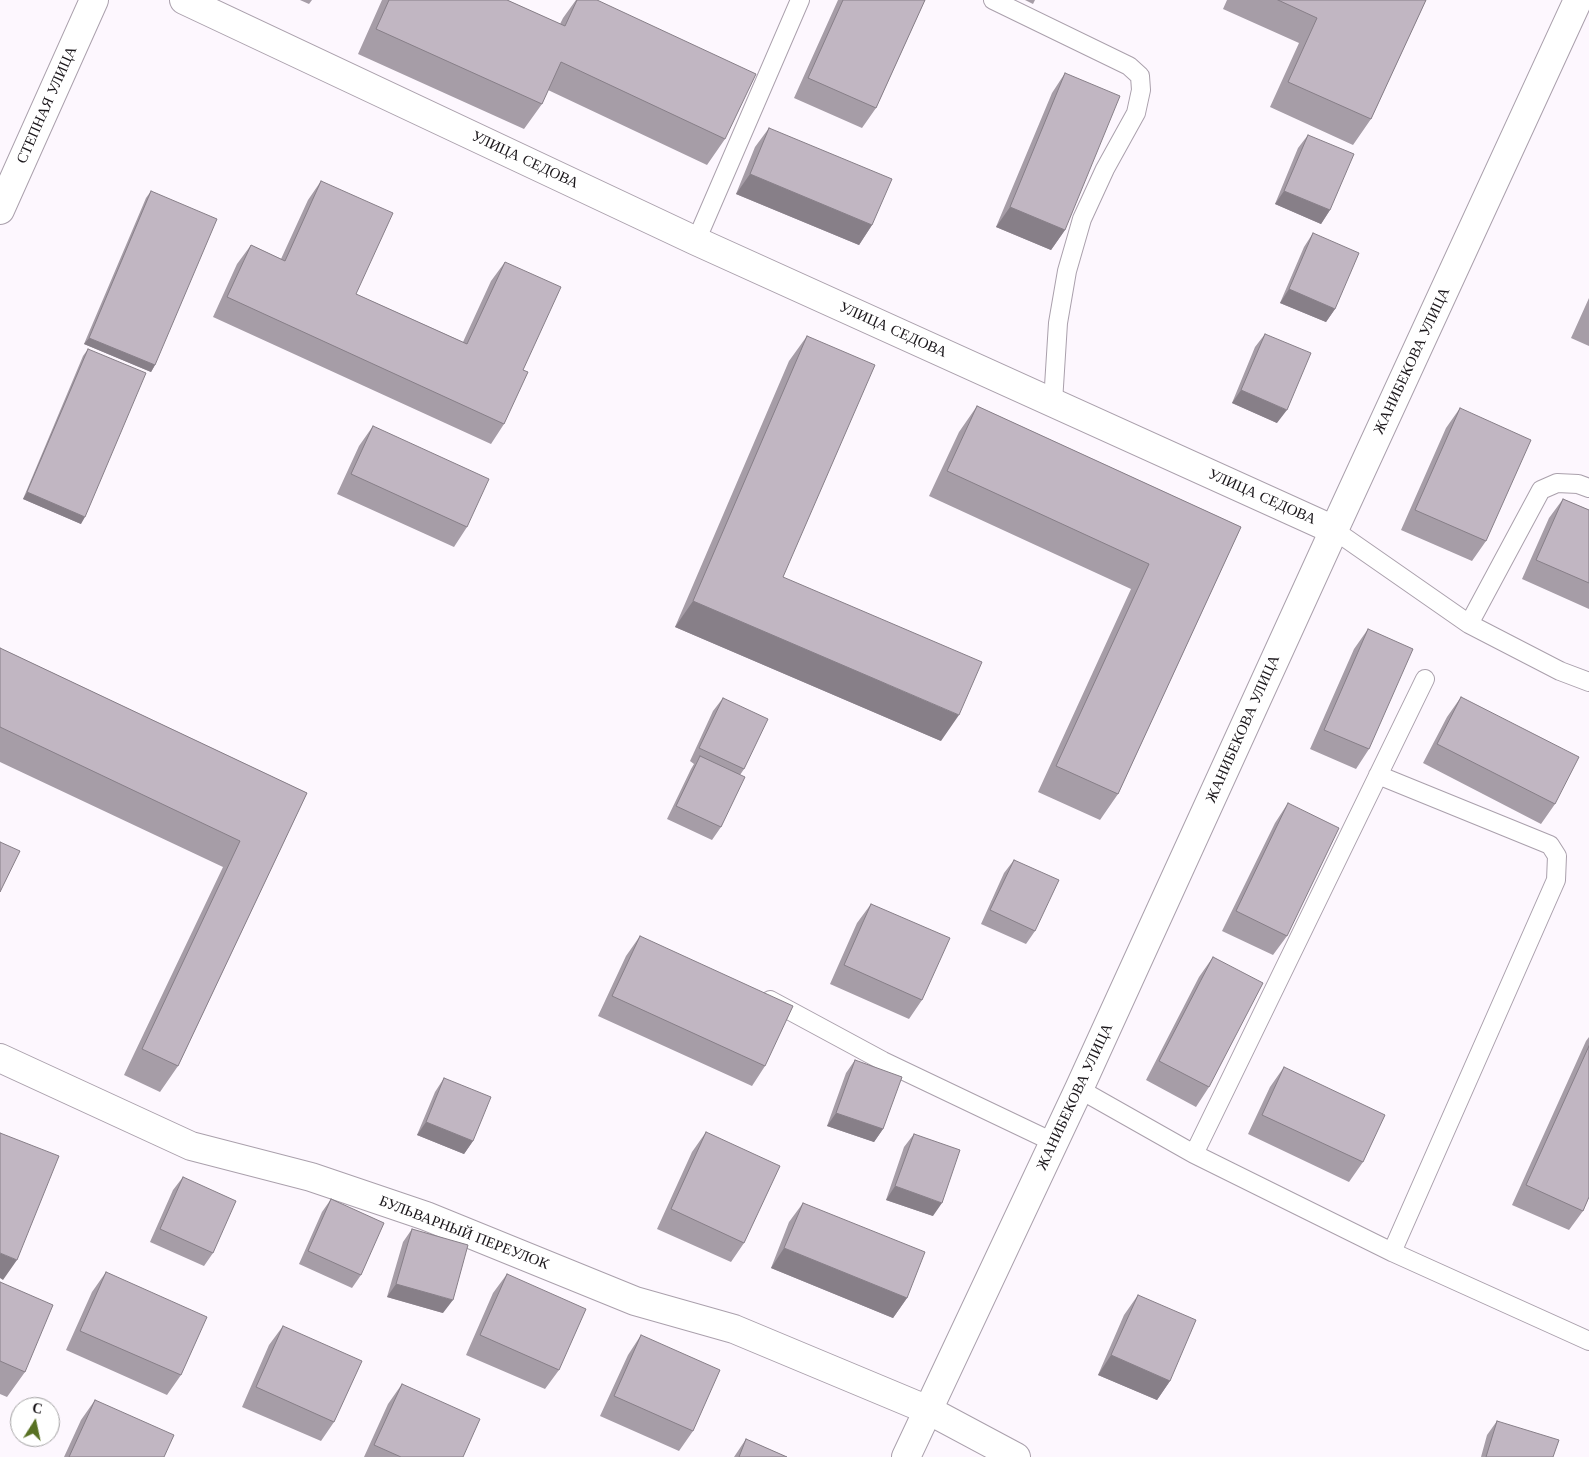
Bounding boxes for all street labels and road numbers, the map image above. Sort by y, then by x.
street label: СТЕПНАЯ УЛИЦА [13,43,81,167]
street label: УЛИЦА СЕДОВА [469,127,581,193]
street label: ЖАНИБЕКОВА УЛИЦА [1370,285,1454,437]
street label: УЛИЦА СЕДОВА [836,298,950,362]
street label: УЛИЦА СЕДОВА [1205,465,1319,529]
street label: ЖАНИБЕКОВА УЛИЦА [1202,652,1284,806]
street label: ЖАНИБЕКОВА УЛИЦА [1033,1021,1117,1173]
street label: БУЛЬВАРНЫЙ ПЕРЕУЛОК [377,1192,551,1274]

